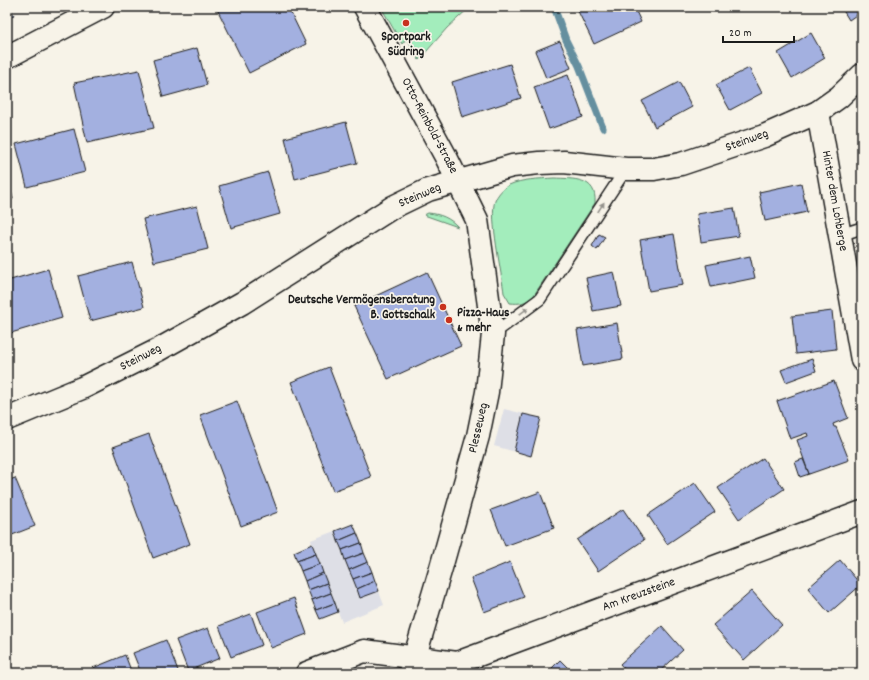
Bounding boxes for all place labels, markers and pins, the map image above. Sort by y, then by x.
marker: Sportpark Südring [401,18,411,28]
place label: Sportpark Südring [381,28,431,62]
place label: Deutsche Vermögensberatung B. Gottschalk [288,291,436,325]
marker: Deutsche Vermögensberatung B. Gottschalk [438,302,448,312]
place label: Pizza-Haus & mehr [457,304,510,338]
marker: Pizza-Haus & mehr [444,315,454,325]

